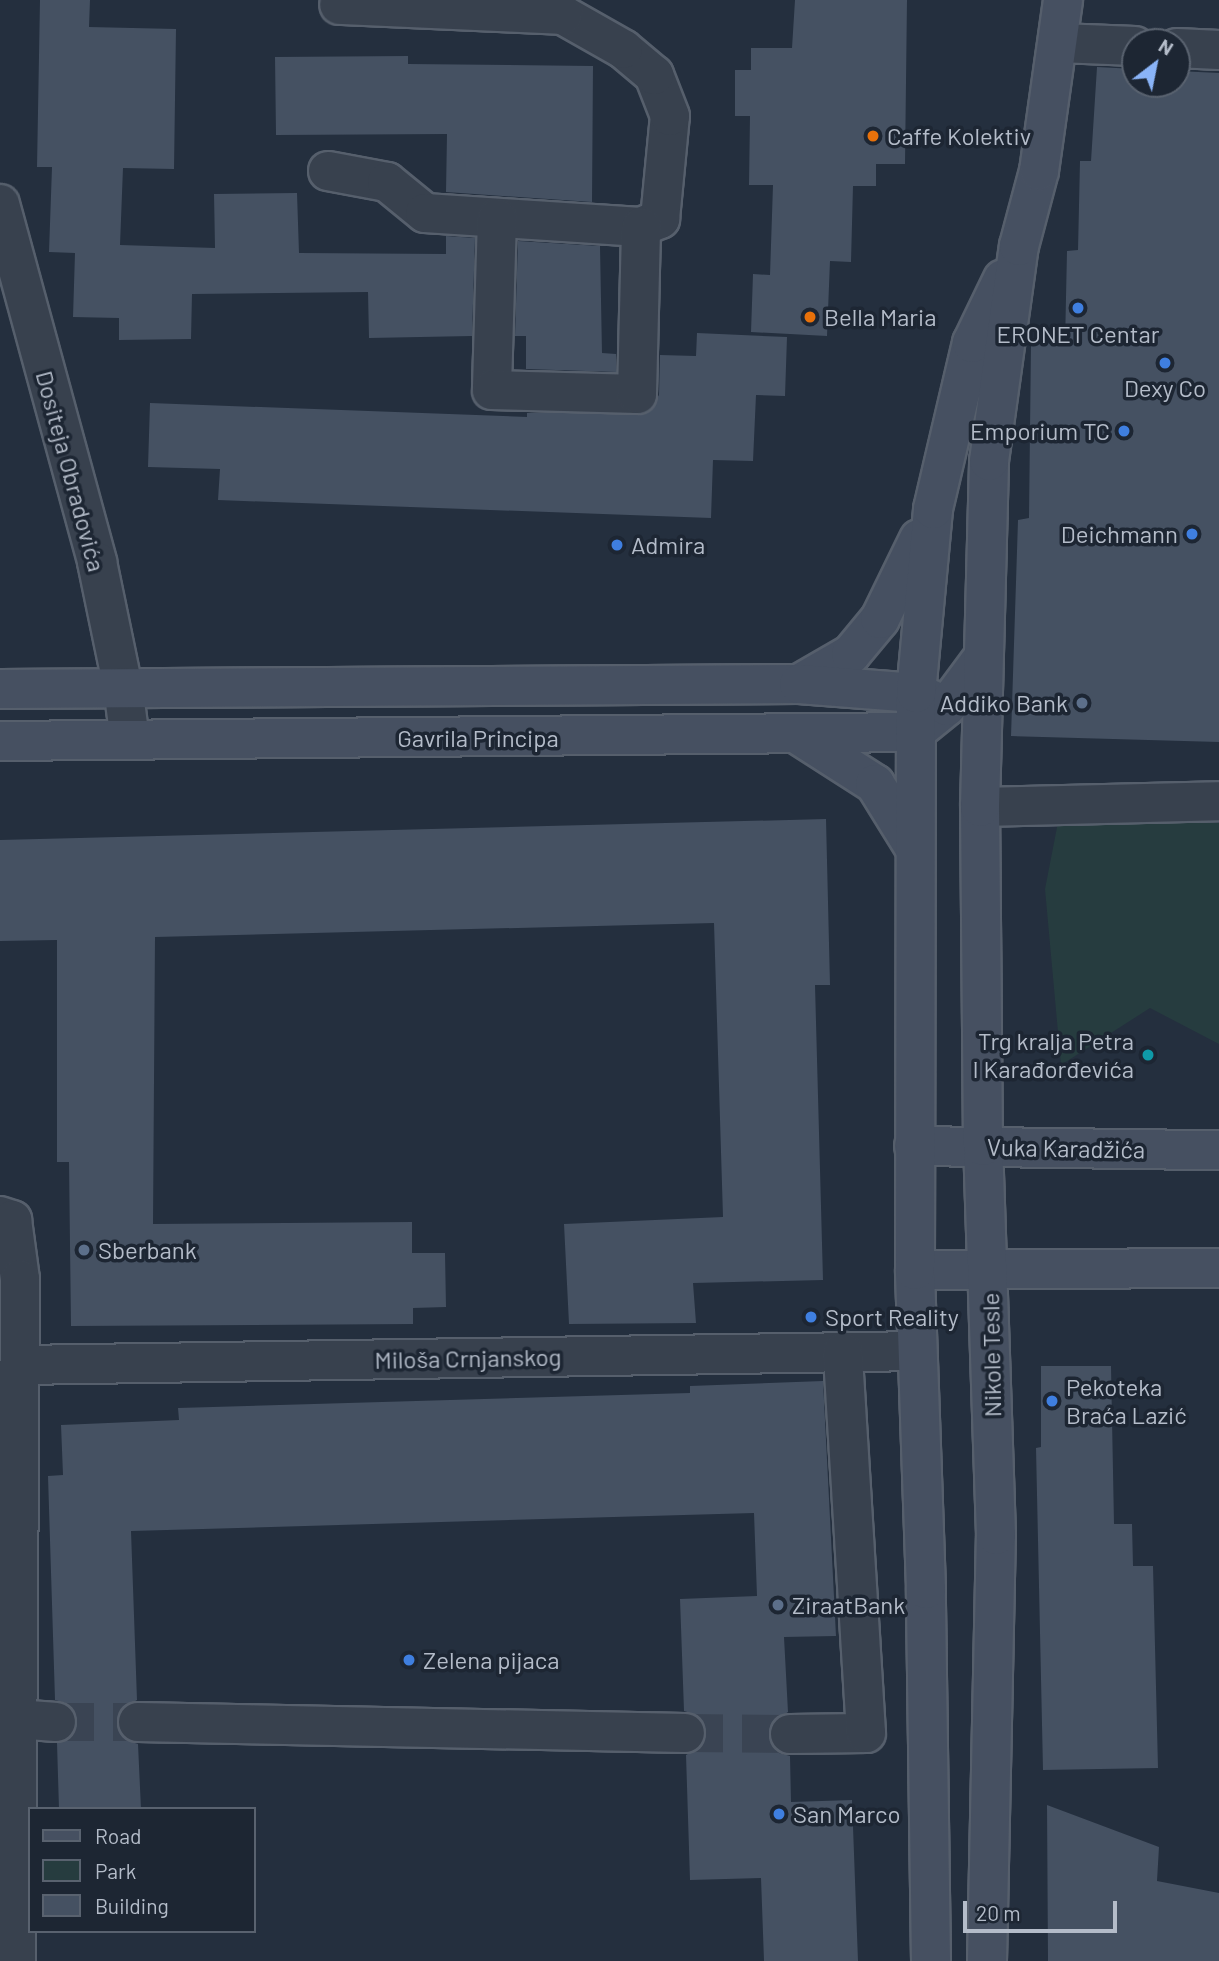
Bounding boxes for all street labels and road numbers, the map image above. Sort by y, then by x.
street label: Dositeja Obradovića [30,367,112,575]
street label: Gavrila Principa [397,724,559,752]
street label: Vuka Karadžića [987,1132,1145,1164]
street label: Nikole Tesle [976,1293,1006,1417]
street label: Miloša Crnjanskog [374,1342,562,1374]

